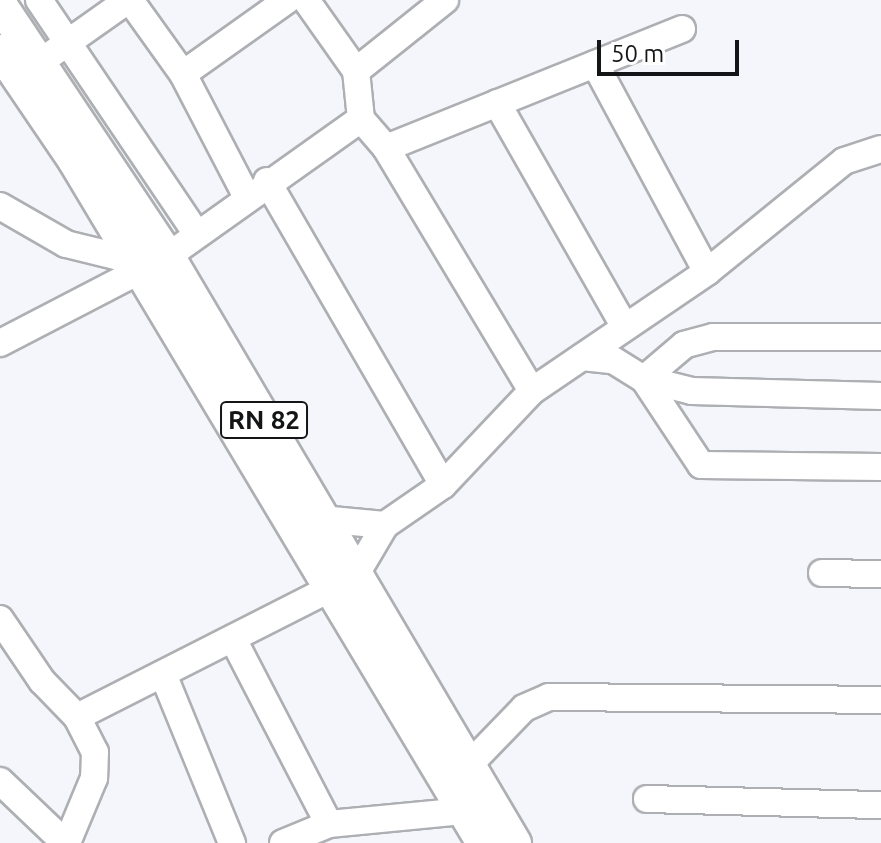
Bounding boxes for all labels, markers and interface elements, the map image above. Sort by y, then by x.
scale bar [601,24,743,74]
text: 50 m [611,40,664,67]
road number: RN 82 [220,398,308,442]

